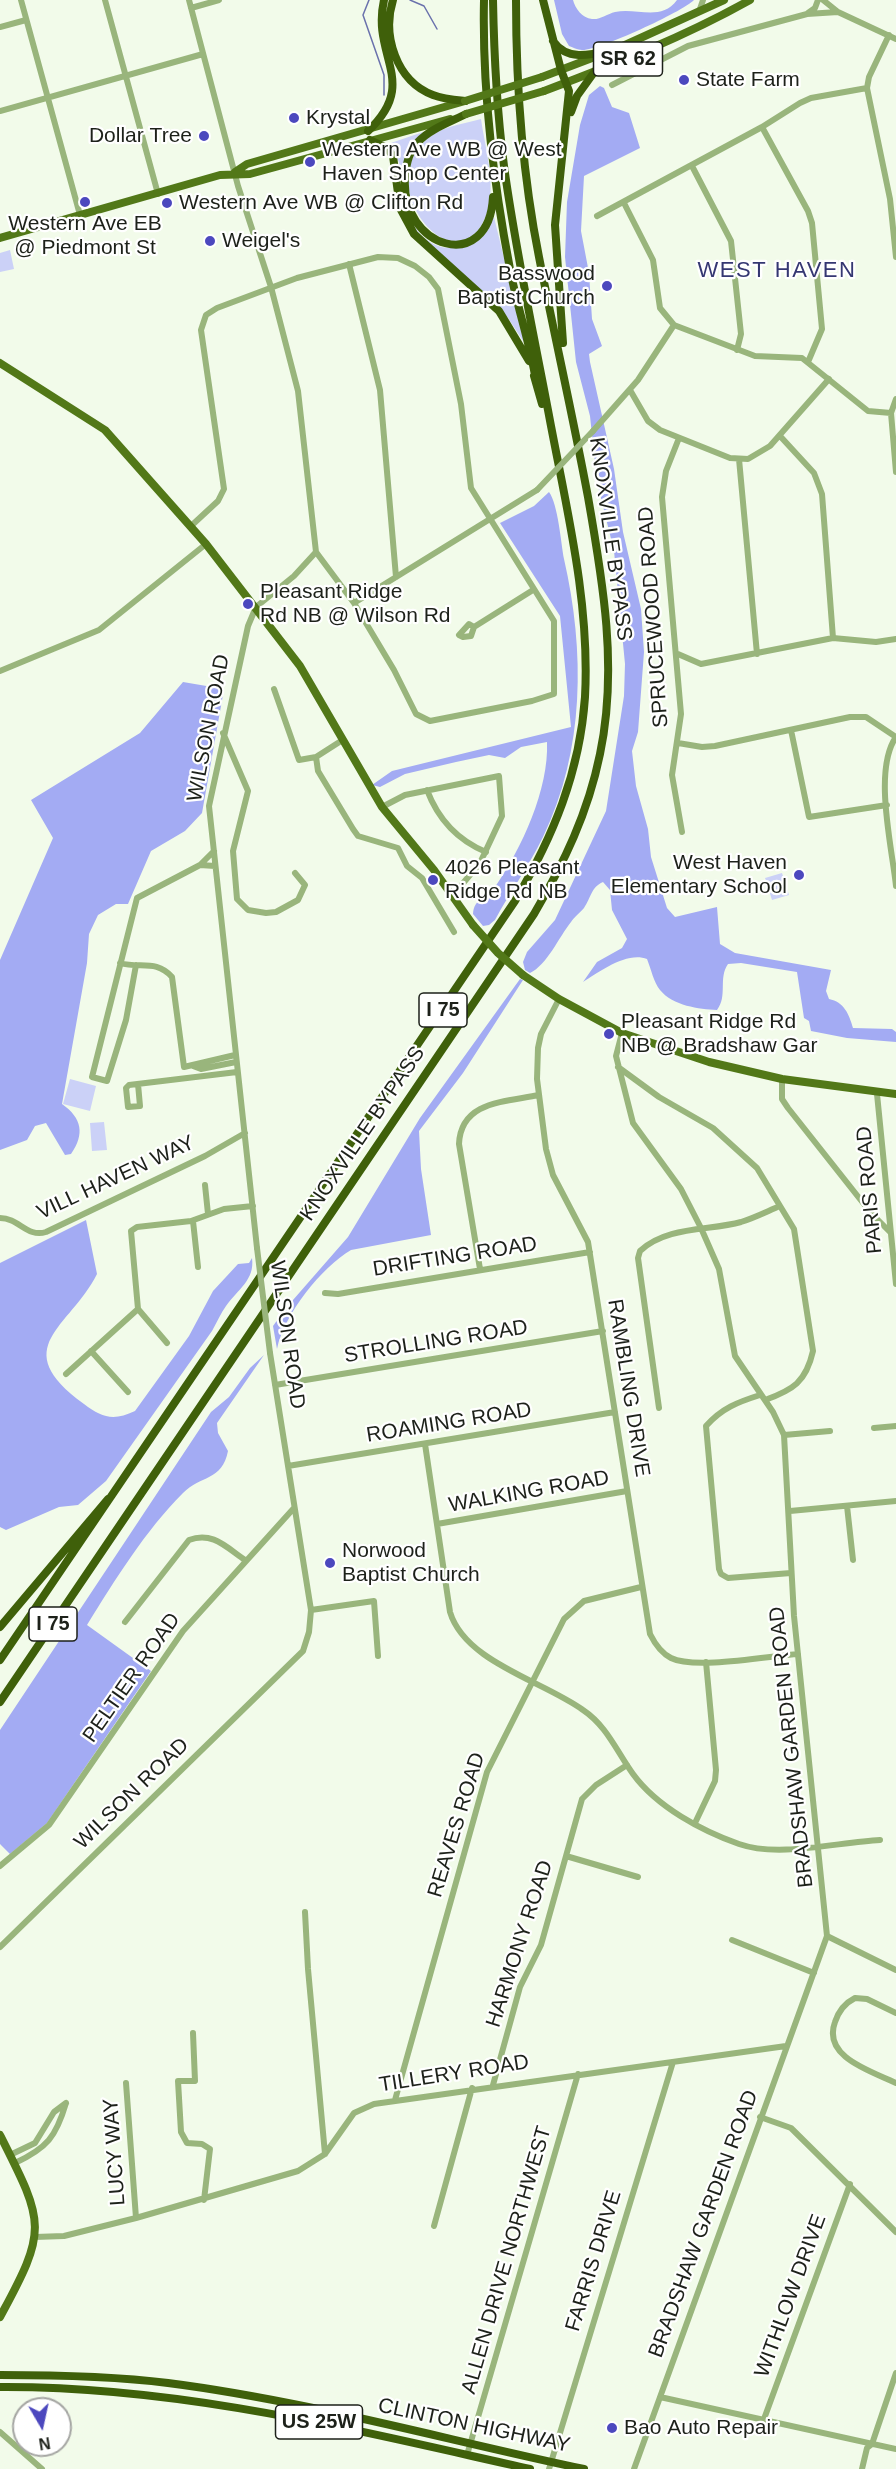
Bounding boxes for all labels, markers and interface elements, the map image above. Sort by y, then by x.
road number: SR 62 [594,42,662,76]
place label: State Farm [696,67,800,93]
marker: State Farm [677,73,691,87]
place label: Krystal [306,105,370,131]
marker: Krystal [287,111,301,125]
place label: Dollar Tree [89,123,192,149]
marker: Dollar Tree [197,129,211,143]
place label: Western Ave WB @ West Haven Shop Center [322,137,562,187]
marker: Western Ave WB @ West Haven Shop Center [303,155,317,169]
place label: Western Ave WB @ Clifton Rd [179,190,463,216]
marker: Western Ave EB @ Piedmont St [78,195,92,209]
marker: Western Ave WB @ Clifton Rd [160,196,174,210]
place label: Western Ave EB @ Piedmont St [8,211,162,261]
place label: Weigel's [222,228,300,254]
marker: Weigel's [203,234,217,248]
district label: WEST HAVEN [698,258,856,284]
place label: Basswood Baptist Church [457,261,595,311]
marker: Basswood Baptist Church [600,279,614,293]
street label: KNOXVILLE BYPASS [583,436,637,642]
street label: SPRUCEWOOD ROAD [634,506,674,728]
place label: Pleasant Ridge Rd NB @ Wilson Rd [260,579,451,629]
marker: Pleasant Ridge Rd NB @ Wilson Rd [241,597,255,611]
street label: WILSON ROAD [182,652,236,804]
place label: West Haven Elementary School [611,850,787,900]
place label: 4026 Pleasant Ridge Rd NB [445,855,579,905]
marker: West Haven Elementary School [792,868,806,882]
marker: 4026 Pleasant Ridge Rd NB [426,873,440,887]
road number: I 75 [419,993,467,1027]
place label: Pleasant Ridge Rd NB @ Bradshaw Gar [621,1009,817,1059]
marker: Pleasant Ridge Rd NB @ Bradshaw Gar [602,1027,616,1041]
street label: KNOXVILLE BYPASS [295,1042,431,1226]
street label: PARIS ROAD [852,1125,888,1255]
street label: VILL HAVEN WAY [33,1130,199,1226]
street label: DRIFTING ROAD [371,1232,539,1282]
street label: WILSON ROAD [264,1259,310,1411]
street label: RAMBLING DRIVE [601,1297,655,1479]
street label: STROLLING ROAD [342,1315,530,1369]
street label: ROAMING ROAD [365,1398,533,1448]
street label: WALKING ROAD [447,1465,611,1519]
place label: Norwood Baptist Church [342,1538,480,1588]
marker: Norwood Baptist Church [323,1556,337,1570]
street label: BRADSHAW GARDEN ROAD [765,1605,819,1889]
road number: I 75 [29,1607,77,1641]
street label: PELTIER ROAD [78,1608,186,1748]
street label: WILSON ROAD [70,1733,194,1855]
street label: REAVES ROAD [423,1750,491,1900]
street label: HARMONY ROAD [481,1857,559,2031]
street label: TILLERY ROAD [377,2050,531,2098]
street label: BRADSHAW GARDEN ROAD [644,2087,764,2361]
street label: LUCY WAY [99,2098,131,2206]
street label: ALLEN DRIVE NORTHWEST [457,2123,557,2397]
street label: FARRIS DRIVE [561,2188,627,2334]
street label: WITHLOW DRIVE [750,2211,832,2381]
street label: CLINTON HIGHWAY [376,2393,572,2459]
north arrow [12,2397,72,2457]
road number: US 25W [276,2405,362,2439]
place label: Bao Auto Repair [624,2415,778,2441]
marker: Bao Auto Repair [605,2421,619,2435]
text: N [38,2434,52,2453]

